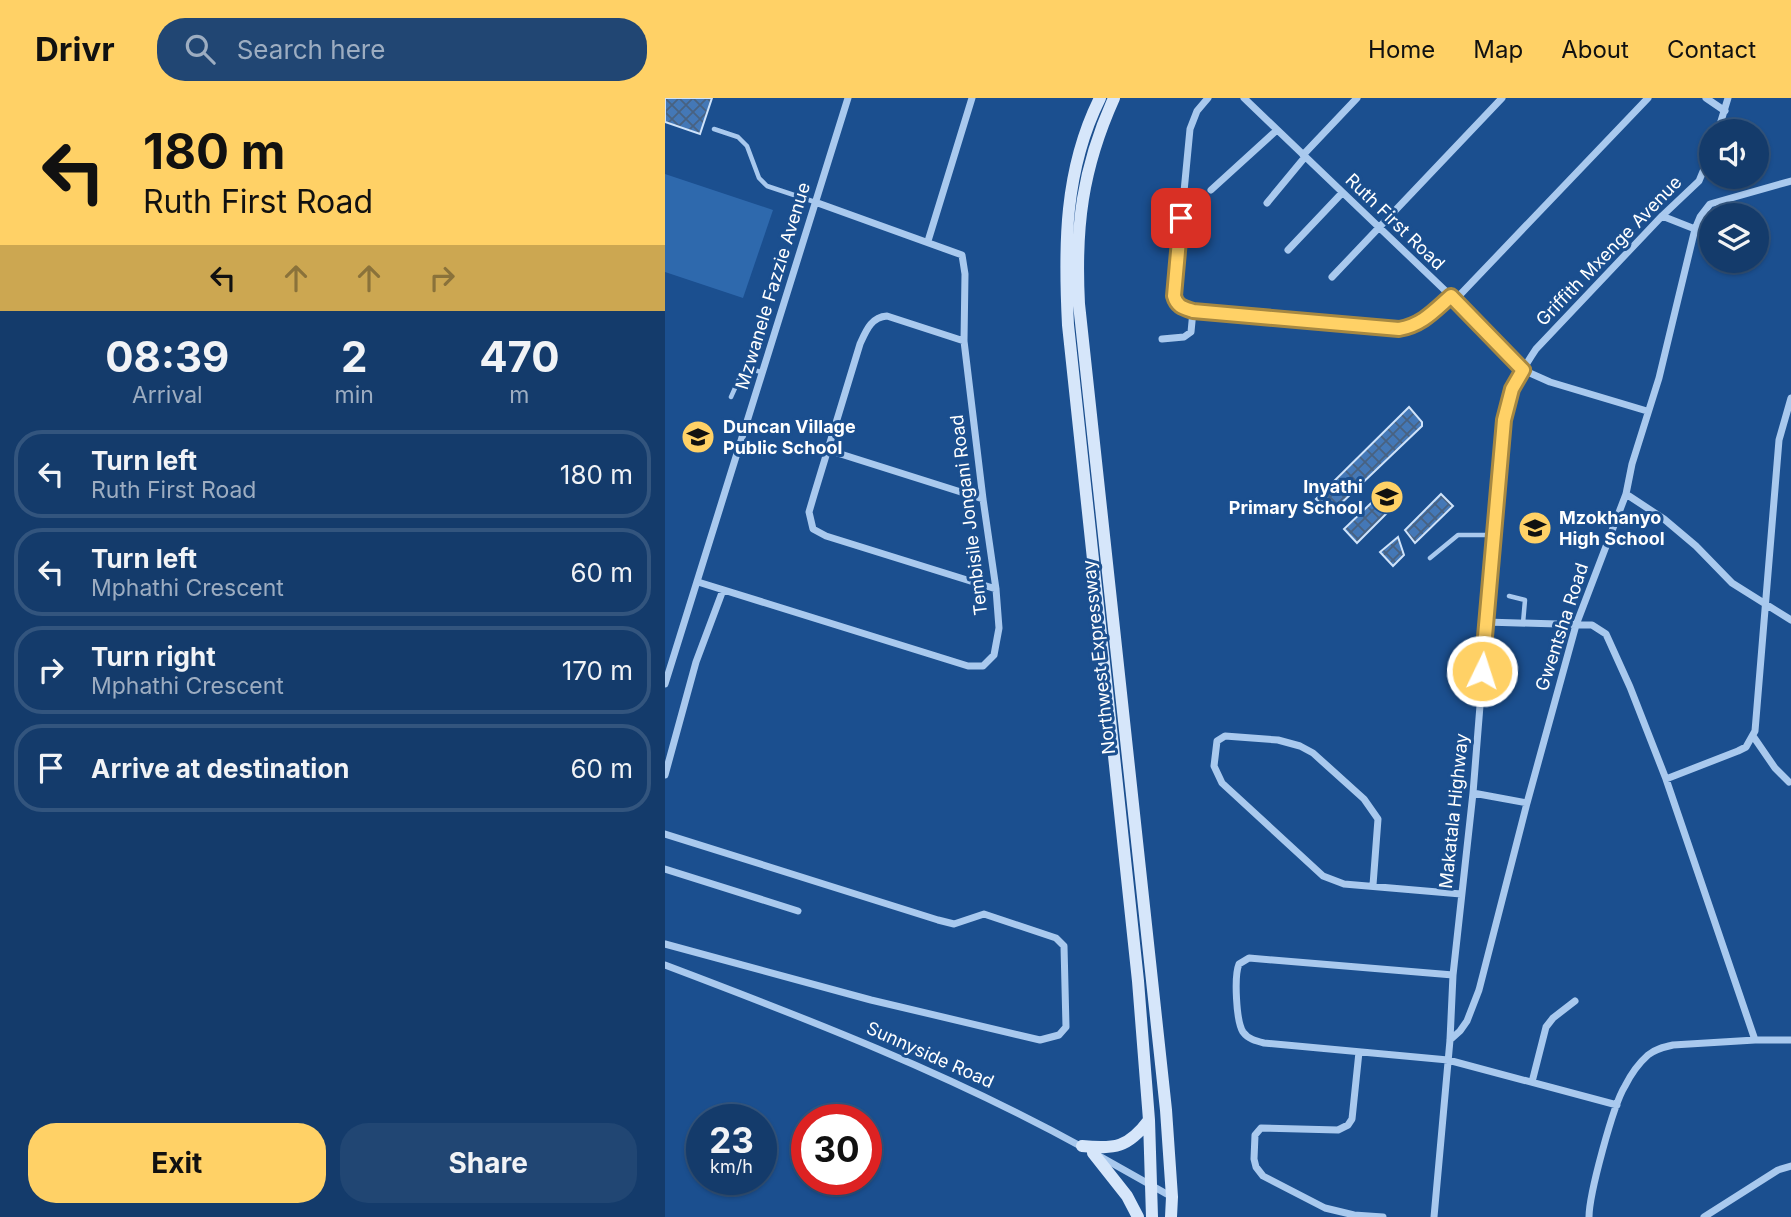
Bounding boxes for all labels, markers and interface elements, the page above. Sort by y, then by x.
search box [157,18,647,81]
text: Drivr [35,29,115,69]
icon: search [181,30,219,68]
text: Search here [237,34,385,65]
text: Home [1368,35,1435,64]
text: Map [1473,35,1523,64]
text: About [1561,35,1629,64]
text: Contact [1667,35,1756,64]
map controls [1699,119,1769,273]
button: sound [1699,119,1769,189]
text: 180 m [143,122,285,181]
icon: left [28,126,119,217]
street label: Ruth First Road [1341,169,1449,274]
street label: Griffith Mxenge Avenue [1532,171,1686,330]
street label: Mzwanele Fazzie Avenue [731,180,814,392]
text: Ruth First Road [143,182,373,221]
pin [1151,188,1211,248]
icon: arrive [1162,199,1200,237]
button: layers [1699,203,1769,273]
icon: left [204,259,242,297]
icon: ahead [277,259,315,297]
icon: ahead [350,259,388,297]
icon: right [423,259,461,297]
text: 08:39 [105,331,229,382]
text: 2 [341,331,368,382]
text: 470 [479,331,560,382]
text: Arrival [132,381,203,409]
text: min [335,381,374,409]
text: m [509,381,530,409]
street label: Tembisile Jongani Road [946,414,991,617]
place label: Duncan Village Public School [723,416,856,458]
school or university icon: Duncan Village Public School [679,418,717,456]
text: Turn left [91,445,197,476]
icon: left [32,455,70,493]
text: 180 m [560,459,633,490]
text: Ruth First Road [91,476,256,504]
place label: Inyathi Primary School [1229,476,1363,518]
school or university icon: Inyathi Primary School [1368,478,1406,516]
place label: Mzokhanyo High School [1559,507,1665,549]
school or university icon: Mzokhanyo High School [1516,509,1554,547]
text: Turn left [91,543,197,574]
icon: left [32,553,70,591]
text: 60 m [570,557,633,588]
street label: Northwest Expressway [1078,559,1119,755]
street label: Gwentsha Road [1531,560,1592,694]
text: Mphathi Crescent [91,574,284,602]
position arrow [1445,634,1519,708]
text: Turn right [91,641,216,672]
icon: right [32,651,70,689]
text: 170 m [562,655,633,686]
text: Mphathi Crescent [91,672,284,700]
street label: Makatala Highway [1435,732,1472,890]
icon: arrive [32,749,70,787]
text: Arrive at destination [91,753,350,784]
text: 60 m [570,753,633,784]
street label: Sunnyside Road [863,1017,997,1092]
speed limit sign: 30 [791,1104,882,1195]
text: 23 [709,1119,754,1161]
button: Exit [28,1123,326,1203]
button: Share [340,1123,637,1203]
text: km/h [710,1156,753,1177]

